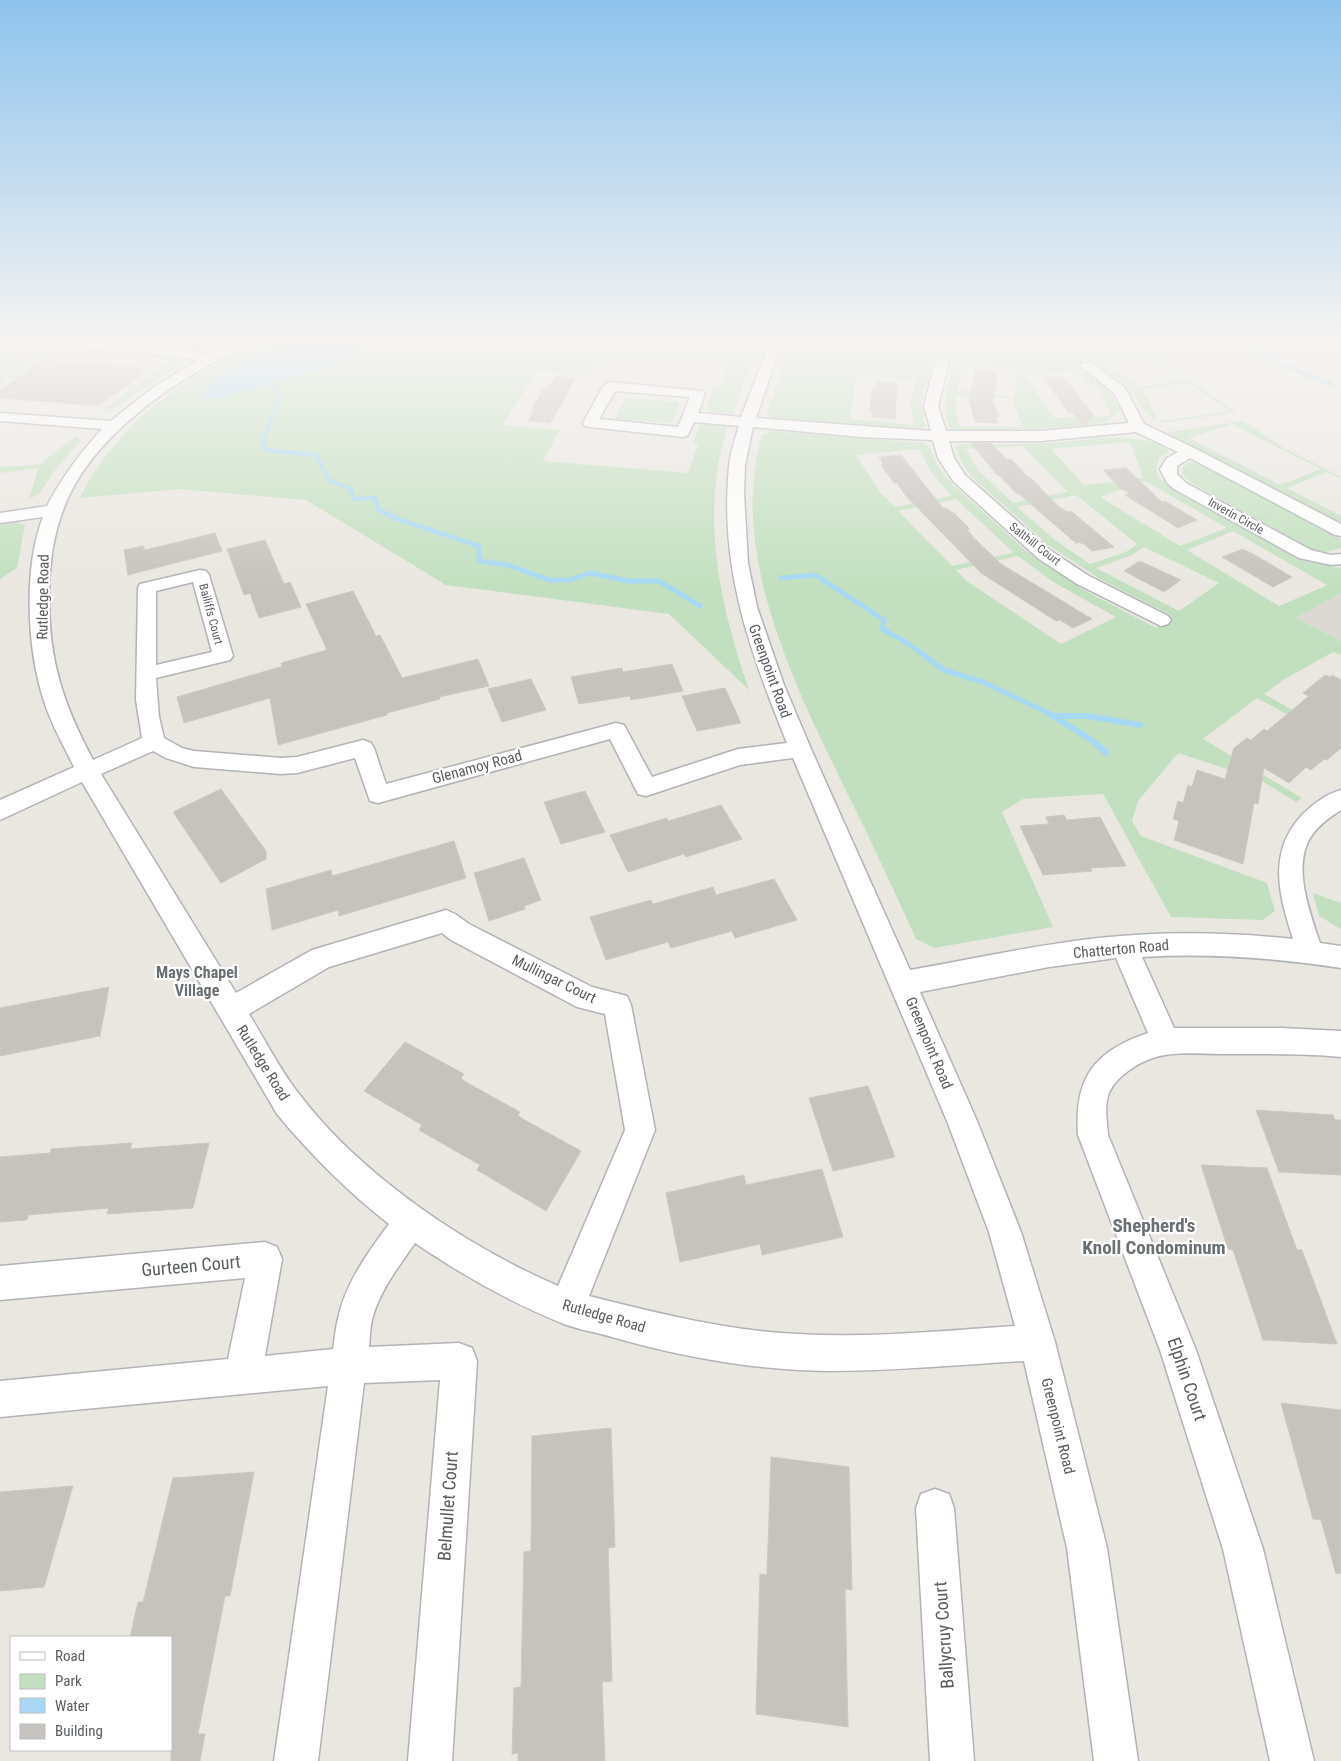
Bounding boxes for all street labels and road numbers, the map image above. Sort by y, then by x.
street label: Inverin Circle [1206,495,1267,537]
street label: Salthill Court [1007,520,1064,569]
street label: Rutledge Road [33,554,53,640]
street label: Bailiffs Court [196,582,226,646]
street label: Greenpoint Road [745,622,795,720]
street label: Glenamoy Road [430,746,524,788]
street label: Chatterton Road [1072,936,1170,962]
street label: Mullingar Court [509,951,599,1007]
street label: Greenpoint Road [902,994,956,1092]
street label: Rutledge Road [233,1022,293,1104]
street label: Gurteen Court [140,1251,241,1280]
street label: Rutledge Road [560,1296,648,1336]
street label: Elphin Court [1163,1334,1212,1423]
street label: Greenpoint Road [1037,1376,1079,1476]
street label: Belmullet Court [433,1450,462,1562]
street label: Ballycruy Court [929,1581,958,1689]

